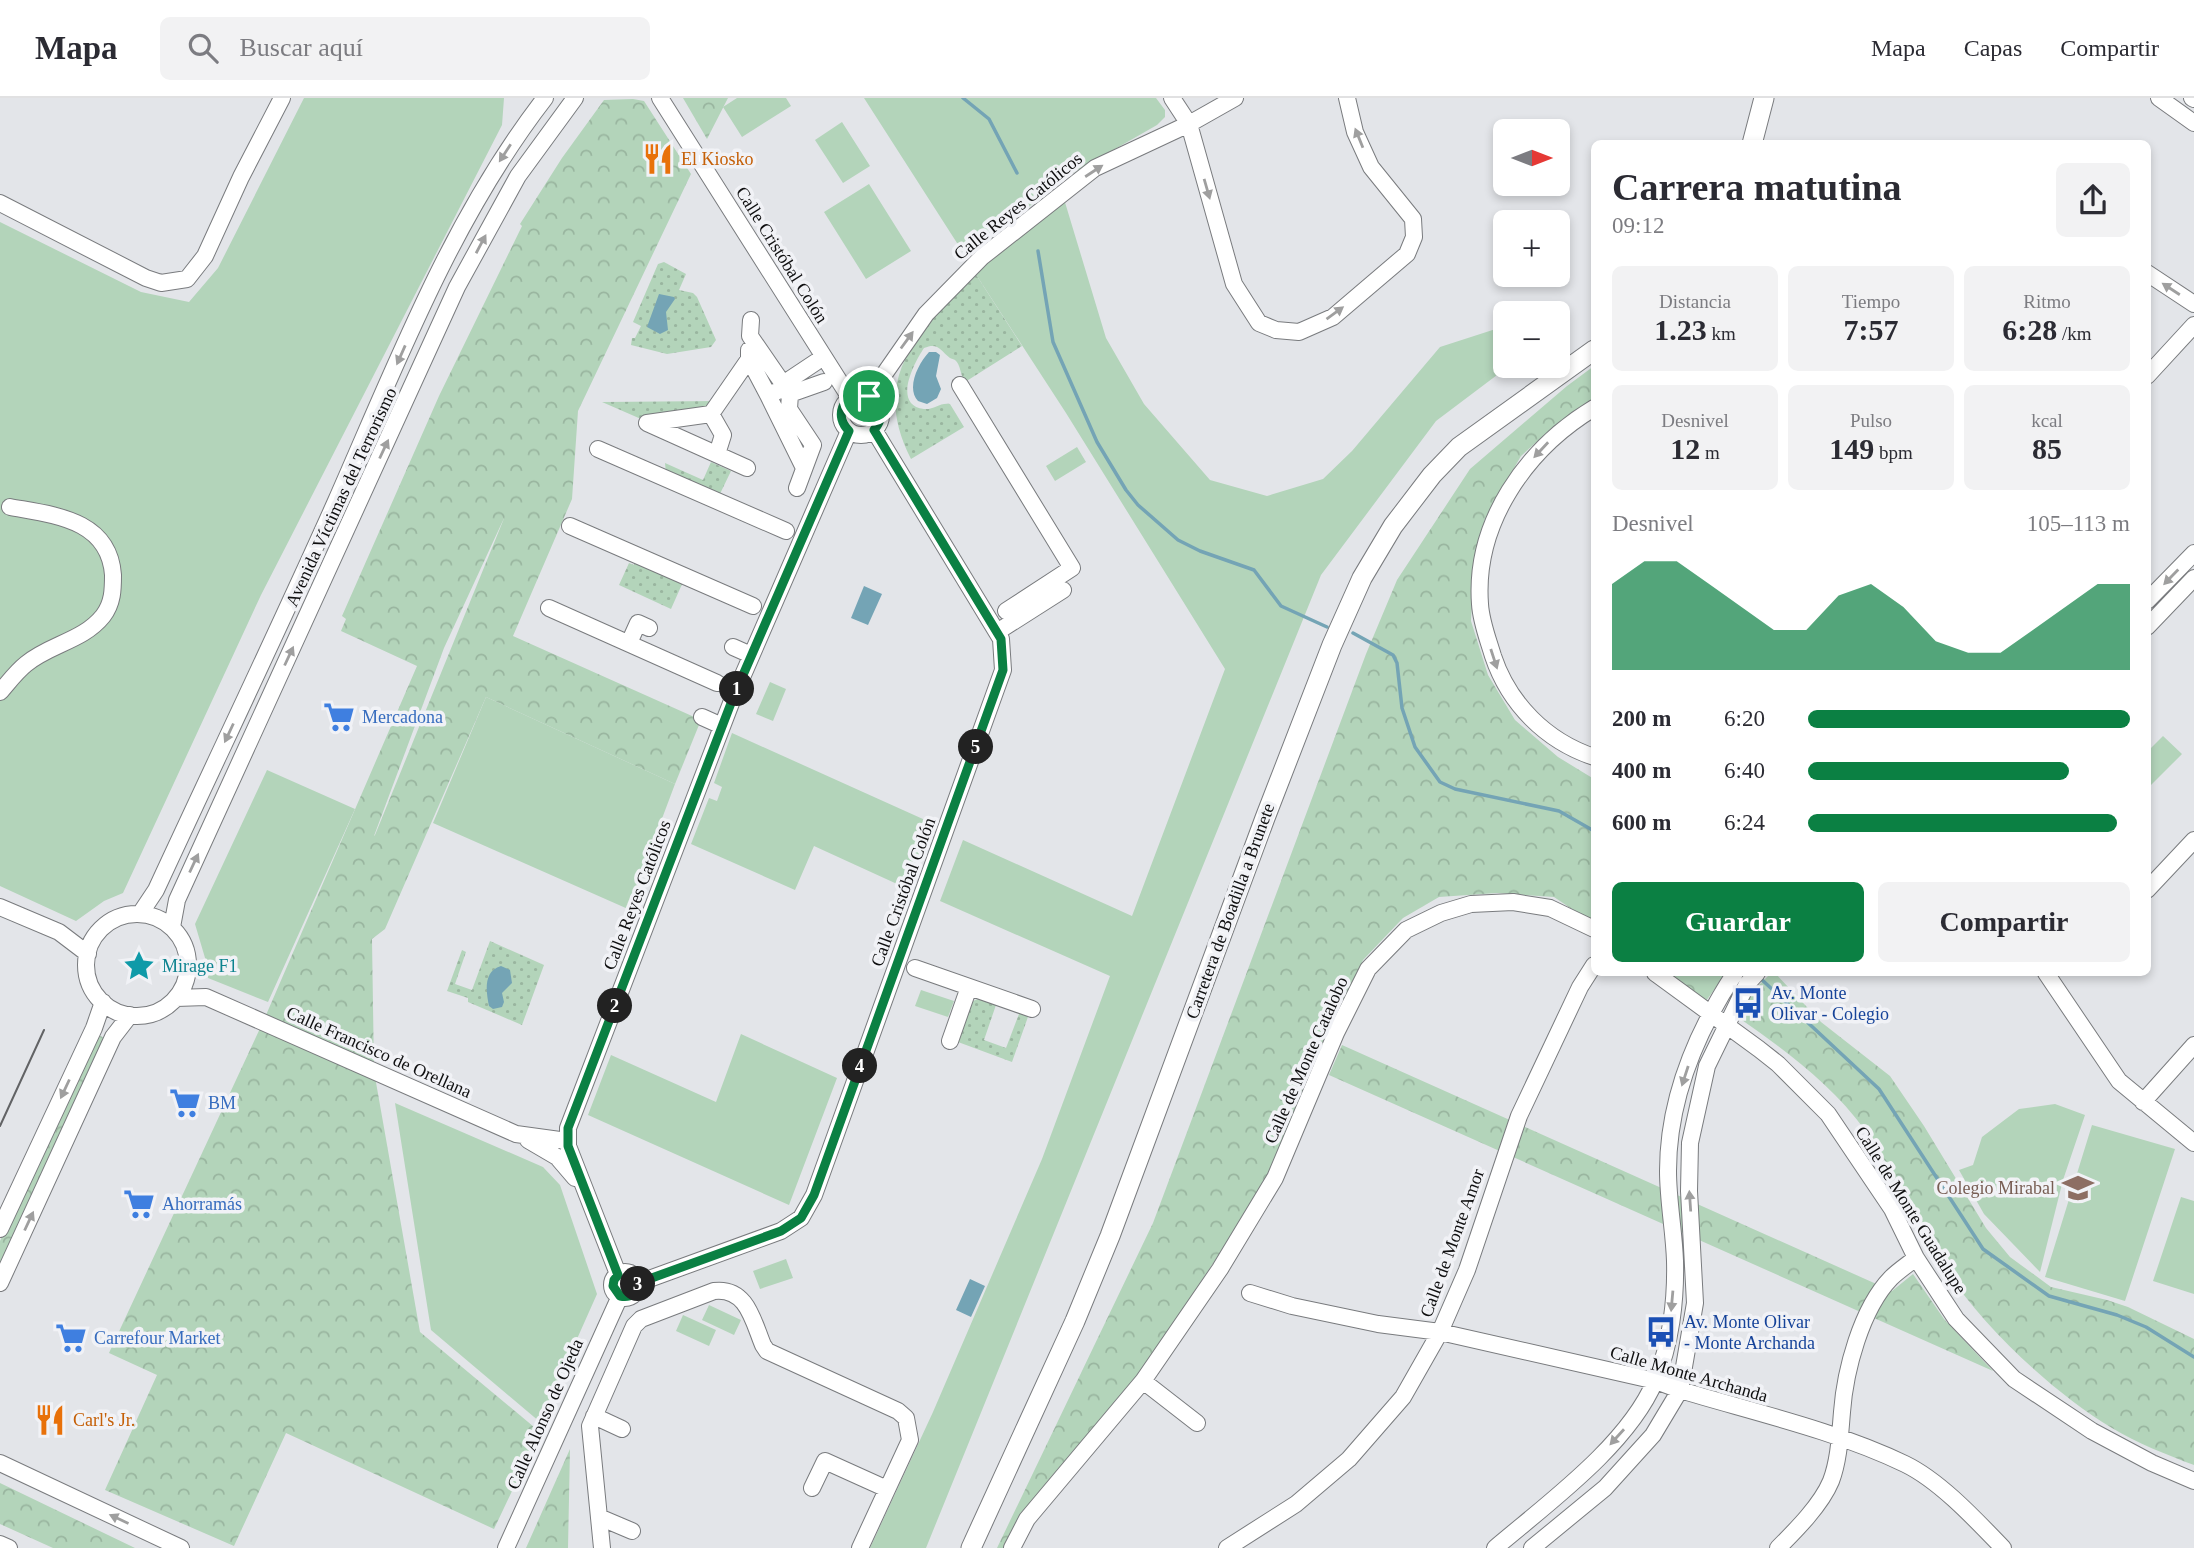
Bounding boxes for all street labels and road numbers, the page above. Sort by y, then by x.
street label: Calle Reyes Católicos [950,148,1086,264]
street label: Calle Cristóbal Colón [732,183,832,327]
street label: Avenida Víctimas del Terrorismo [281,384,401,610]
street label: Carretera de Boadilla a Brunete [1182,800,1278,1022]
street label: Calle Cristóbal Colón [867,815,939,969]
street label: Calle Reyes Católicos [599,817,675,973]
street label: Calle de Monte Catalobo [1260,973,1352,1147]
street label: Calle Francisco de Orellana [283,1002,475,1102]
street label: Calle de Monte Guadalupe [1851,1123,1971,1297]
street label: Calle de Monte Amor [1416,1166,1488,1320]
street label: Calle Alonso de Ojeda [503,1336,587,1492]
street label: Calle Monte Archanda [1608,1342,1770,1406]

